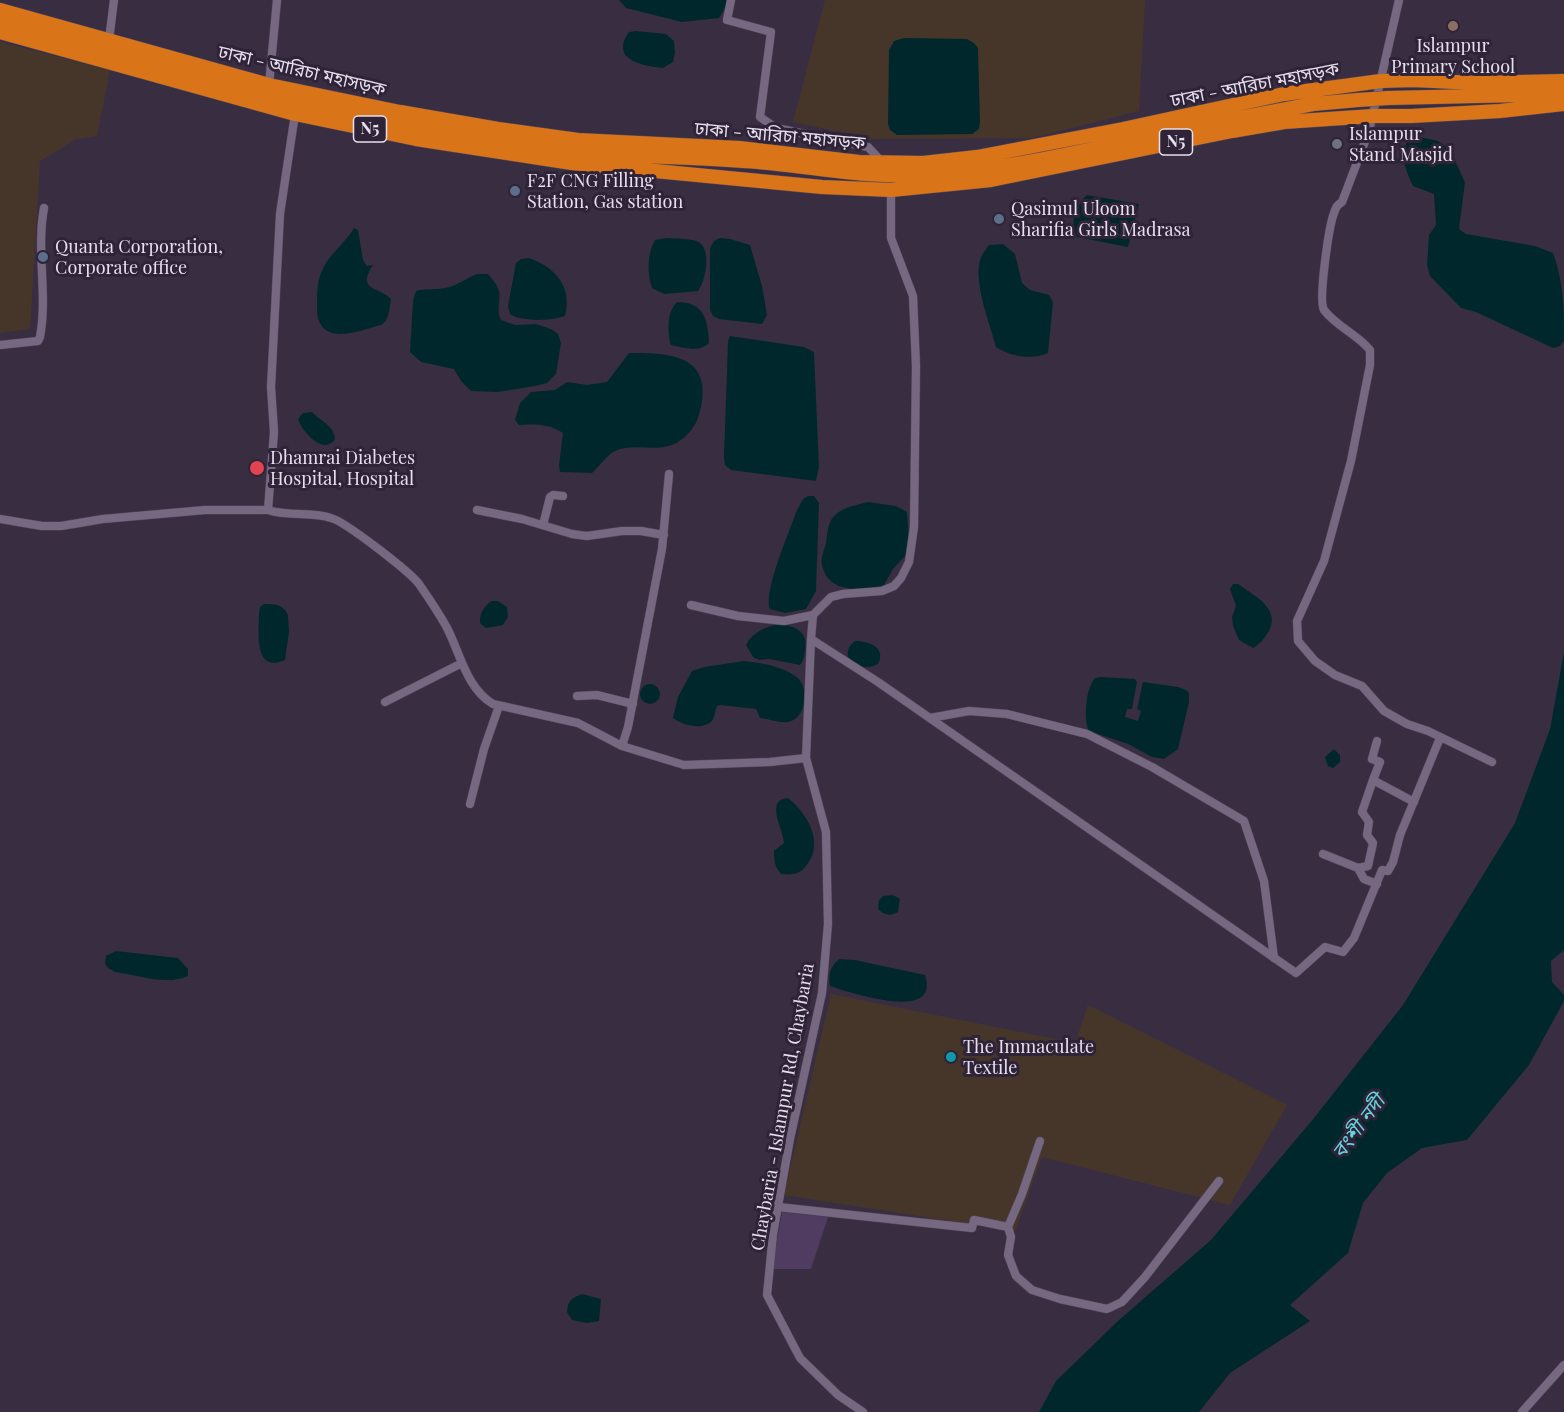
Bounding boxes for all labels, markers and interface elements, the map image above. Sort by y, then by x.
marker: Islampur Primary School [1446,19,1460,33]
place label: Islampur Primary School [1391,35,1515,78]
street label: ঢাকা - আরিচা মহাসড়ক [216,41,388,101]
street label: ঢাকা - আরিচা মহাসড়ক [1169,58,1341,112]
road number: N5 [354,116,386,142]
street label: ঢাকা - আরিচা মহাসড়ক [694,118,866,154]
place label: Islampur Stand Masjid [1349,123,1453,166]
road number: N5 [1160,129,1192,155]
marker: Islampur Stand Masjid [1330,137,1344,151]
place label: F2F CNG Filling Station, Gas station [527,170,683,213]
marker: F2F CNG Filling Station, Gas station [508,184,522,198]
place label: Qasimul Uloom Sharifia Girls Madrasa [1011,198,1190,240]
marker: Qasimul Uloom Sharifia Girls Madrasa [992,212,1006,226]
place label: Quanta Corporation, Corporate office [55,236,223,278]
marker: Quanta Corporation, Corporate office [36,250,50,264]
place label: Dhamrai Diabetes Hospital, Hospital [270,447,415,490]
marker: Dhamrai Diabetes Hospital, Hospital [248,459,266,477]
street label: Chaybaria - Islampur Rd, Chaybaria [747,962,819,1252]
place label: The Immaculate Textile [963,1036,1094,1078]
marker: The Immaculate Textile [944,1050,958,1064]
water label: বংশী নদী [1327,1091,1391,1163]

